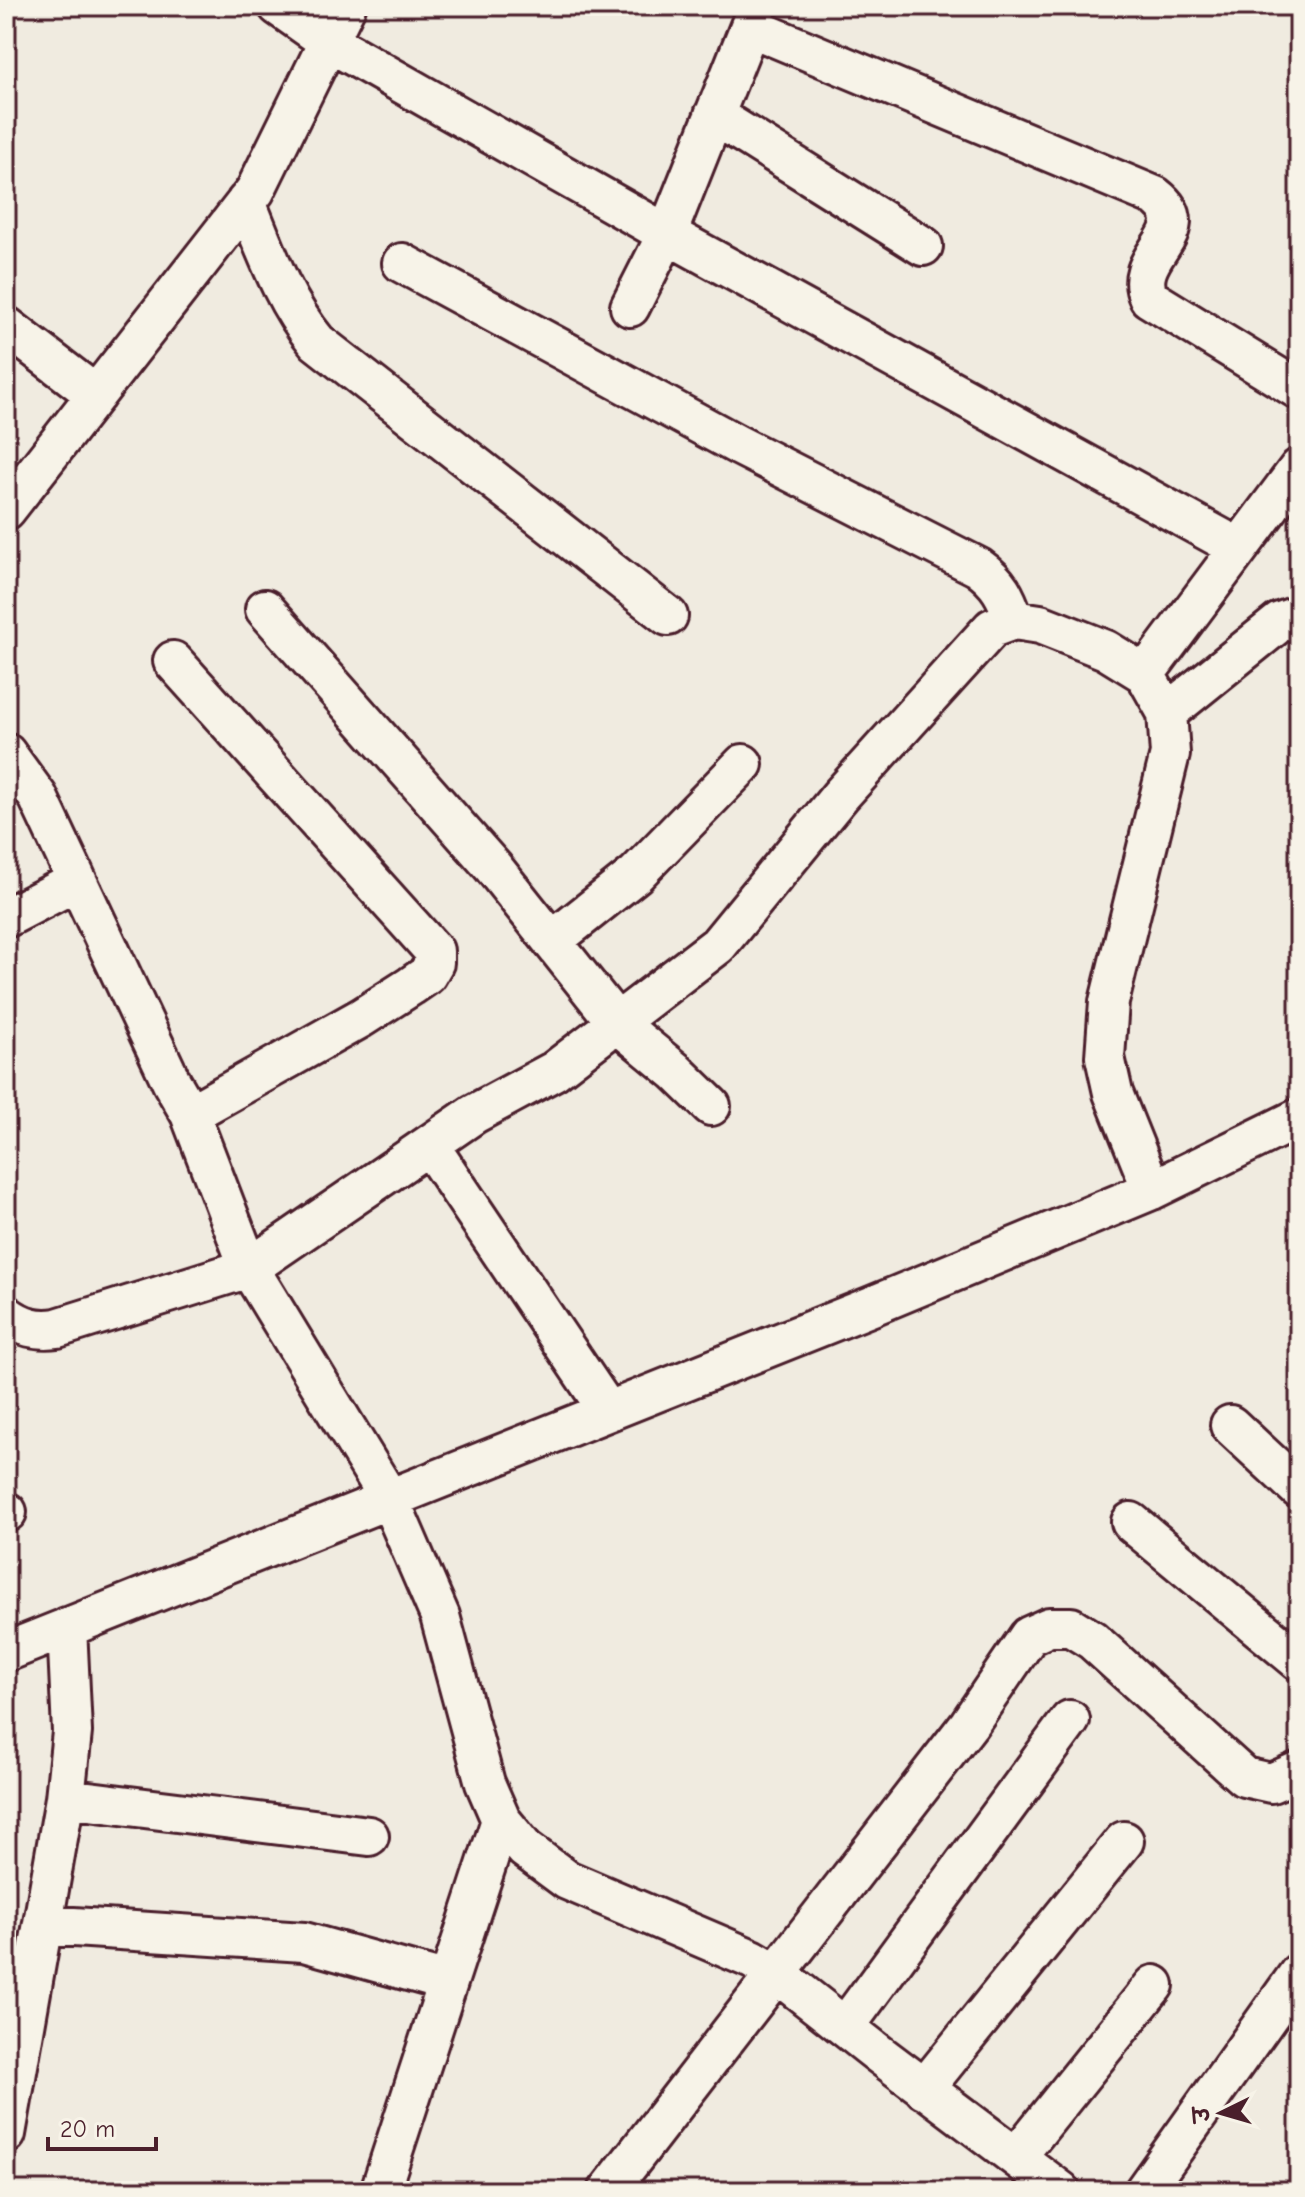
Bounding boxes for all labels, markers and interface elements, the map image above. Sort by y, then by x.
north arrow [1181,2073,1261,2153]
scale bar [48,2101,156,2151]
text: उ [1188,2104,1216,2125]
text: 20 m [60,2115,115,2143]

